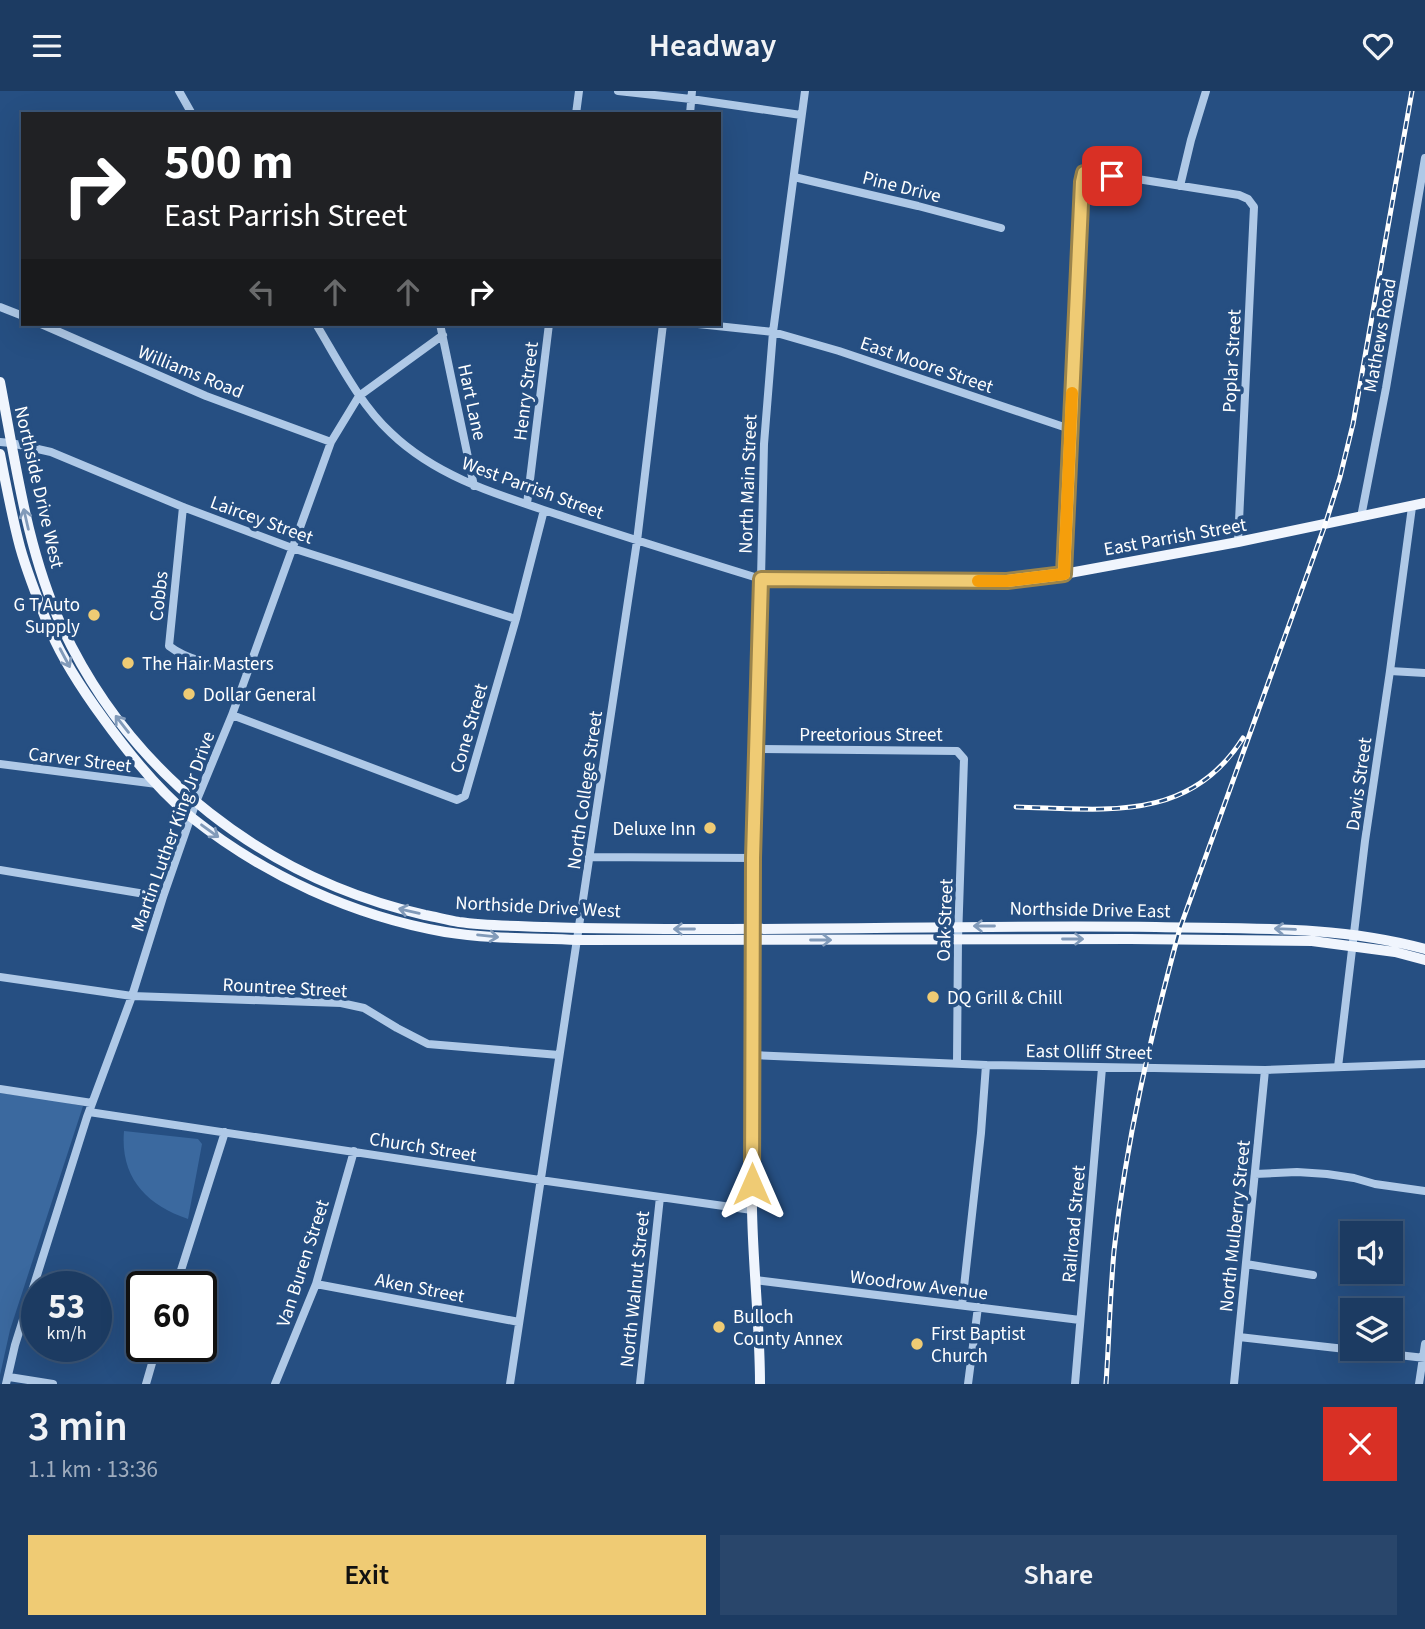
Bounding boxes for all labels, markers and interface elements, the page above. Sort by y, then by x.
text: Headway [649,23,776,69]
icon: menu [28,27,66,65]
icon: heart [1359,27,1397,65]
text: 500 m [164,128,293,198]
icon: right [49,140,140,231]
pin [1082,146,1142,206]
icon: arrive [1093,157,1131,195]
street label: Pine Drive [859,165,944,210]
text: East Parrish Street [164,193,407,239]
icon: left [243,273,281,311]
icon: ahead [316,273,354,311]
icon: ahead [389,273,427,311]
icon: right [462,273,500,311]
street label: Mathews Road [1357,276,1404,395]
street label: Poplar Street [1216,308,1249,413]
street label: East Moore Street [856,330,997,401]
street label: Williams Road [134,339,247,406]
street label: Henry Street [507,340,546,442]
street label: Hart Lane [450,362,493,443]
street label: Northside Drive West [7,404,70,572]
street label: North Main Street [733,413,764,554]
street label: West Parrish Street [458,450,608,527]
street label: Laircey Street [206,489,317,552]
one-way arrow [19,509,32,531]
street label: East Parrish Street [1102,512,1249,563]
street label: Cobbs [143,570,176,622]
place label: G T Auto Supply [13,592,80,641]
marker: G T Auto Supply [86,607,102,623]
one-way arrow [59,647,72,668]
place label: The Hair Masters [142,651,274,678]
marker: The Hair Masters [120,655,136,671]
street label: Cone Street [444,680,495,777]
place label: Dollar General [203,682,316,709]
marker: Dollar General [181,686,197,702]
street label: North College Street [561,709,610,871]
one-way arrow [114,715,129,733]
street label: Preetorious Street [799,722,943,749]
street label: Martin Luther King Jr Drive [125,728,222,935]
street label: Davis Street [1340,735,1379,833]
street label: Carver Street [27,741,134,780]
place label: Deluxe Inn [613,816,696,843]
marker: Deluxe Inn [702,820,718,836]
one-way arrow [201,823,219,838]
street label: Oak Street [931,878,960,962]
street label: Northside Drive West [454,890,622,925]
street label: Northside Drive East [1009,896,1171,925]
one-way arrow [398,904,421,917]
one-way arrow [973,919,996,933]
one-way arrow [673,922,696,936]
one-way arrow [1274,923,1297,936]
one-way arrow [476,930,499,943]
one-way arrow [1061,932,1084,946]
one-way arrow [809,933,832,946]
street label: Rountree Street [222,972,348,1005]
place label: DQ Grill & Chill [947,985,1063,1012]
marker: DQ Grill & Chill [925,989,941,1005]
street label: East Olliff Street [1025,1038,1153,1067]
street label: Church Street [367,1126,479,1169]
street label: North Mulberry Street [1213,1138,1258,1313]
position arrow [715,1147,789,1221]
street label: Railroad Street [1056,1164,1093,1284]
street label: Van Buren Street [270,1196,337,1331]
street label: North Walnut Street [614,1209,657,1369]
map controls [1340,1221,1403,1361]
button: sound [1340,1221,1403,1284]
street label: Woodrow Avenue [848,1264,989,1307]
street label: Aken Street [373,1267,467,1310]
speed limit sign: 60 [126,1271,217,1362]
text: 53 [48,1282,85,1332]
button: layers [1340,1298,1403,1361]
place label: Bulloch County Annex [733,1304,843,1353]
marker: Bulloch County Annex [711,1319,727,1335]
text: km/h [47,1321,86,1346]
place label: First Baptist Church [931,1321,1026,1370]
marker: First Baptist Church [909,1336,925,1352]
text: 3 min [28,1397,128,1457]
button: close [1323,1407,1397,1481]
text: 1.1 km · 13:36 [28,1453,158,1486]
button: Exit [28,1535,706,1615]
button: Share [720,1535,1397,1615]

